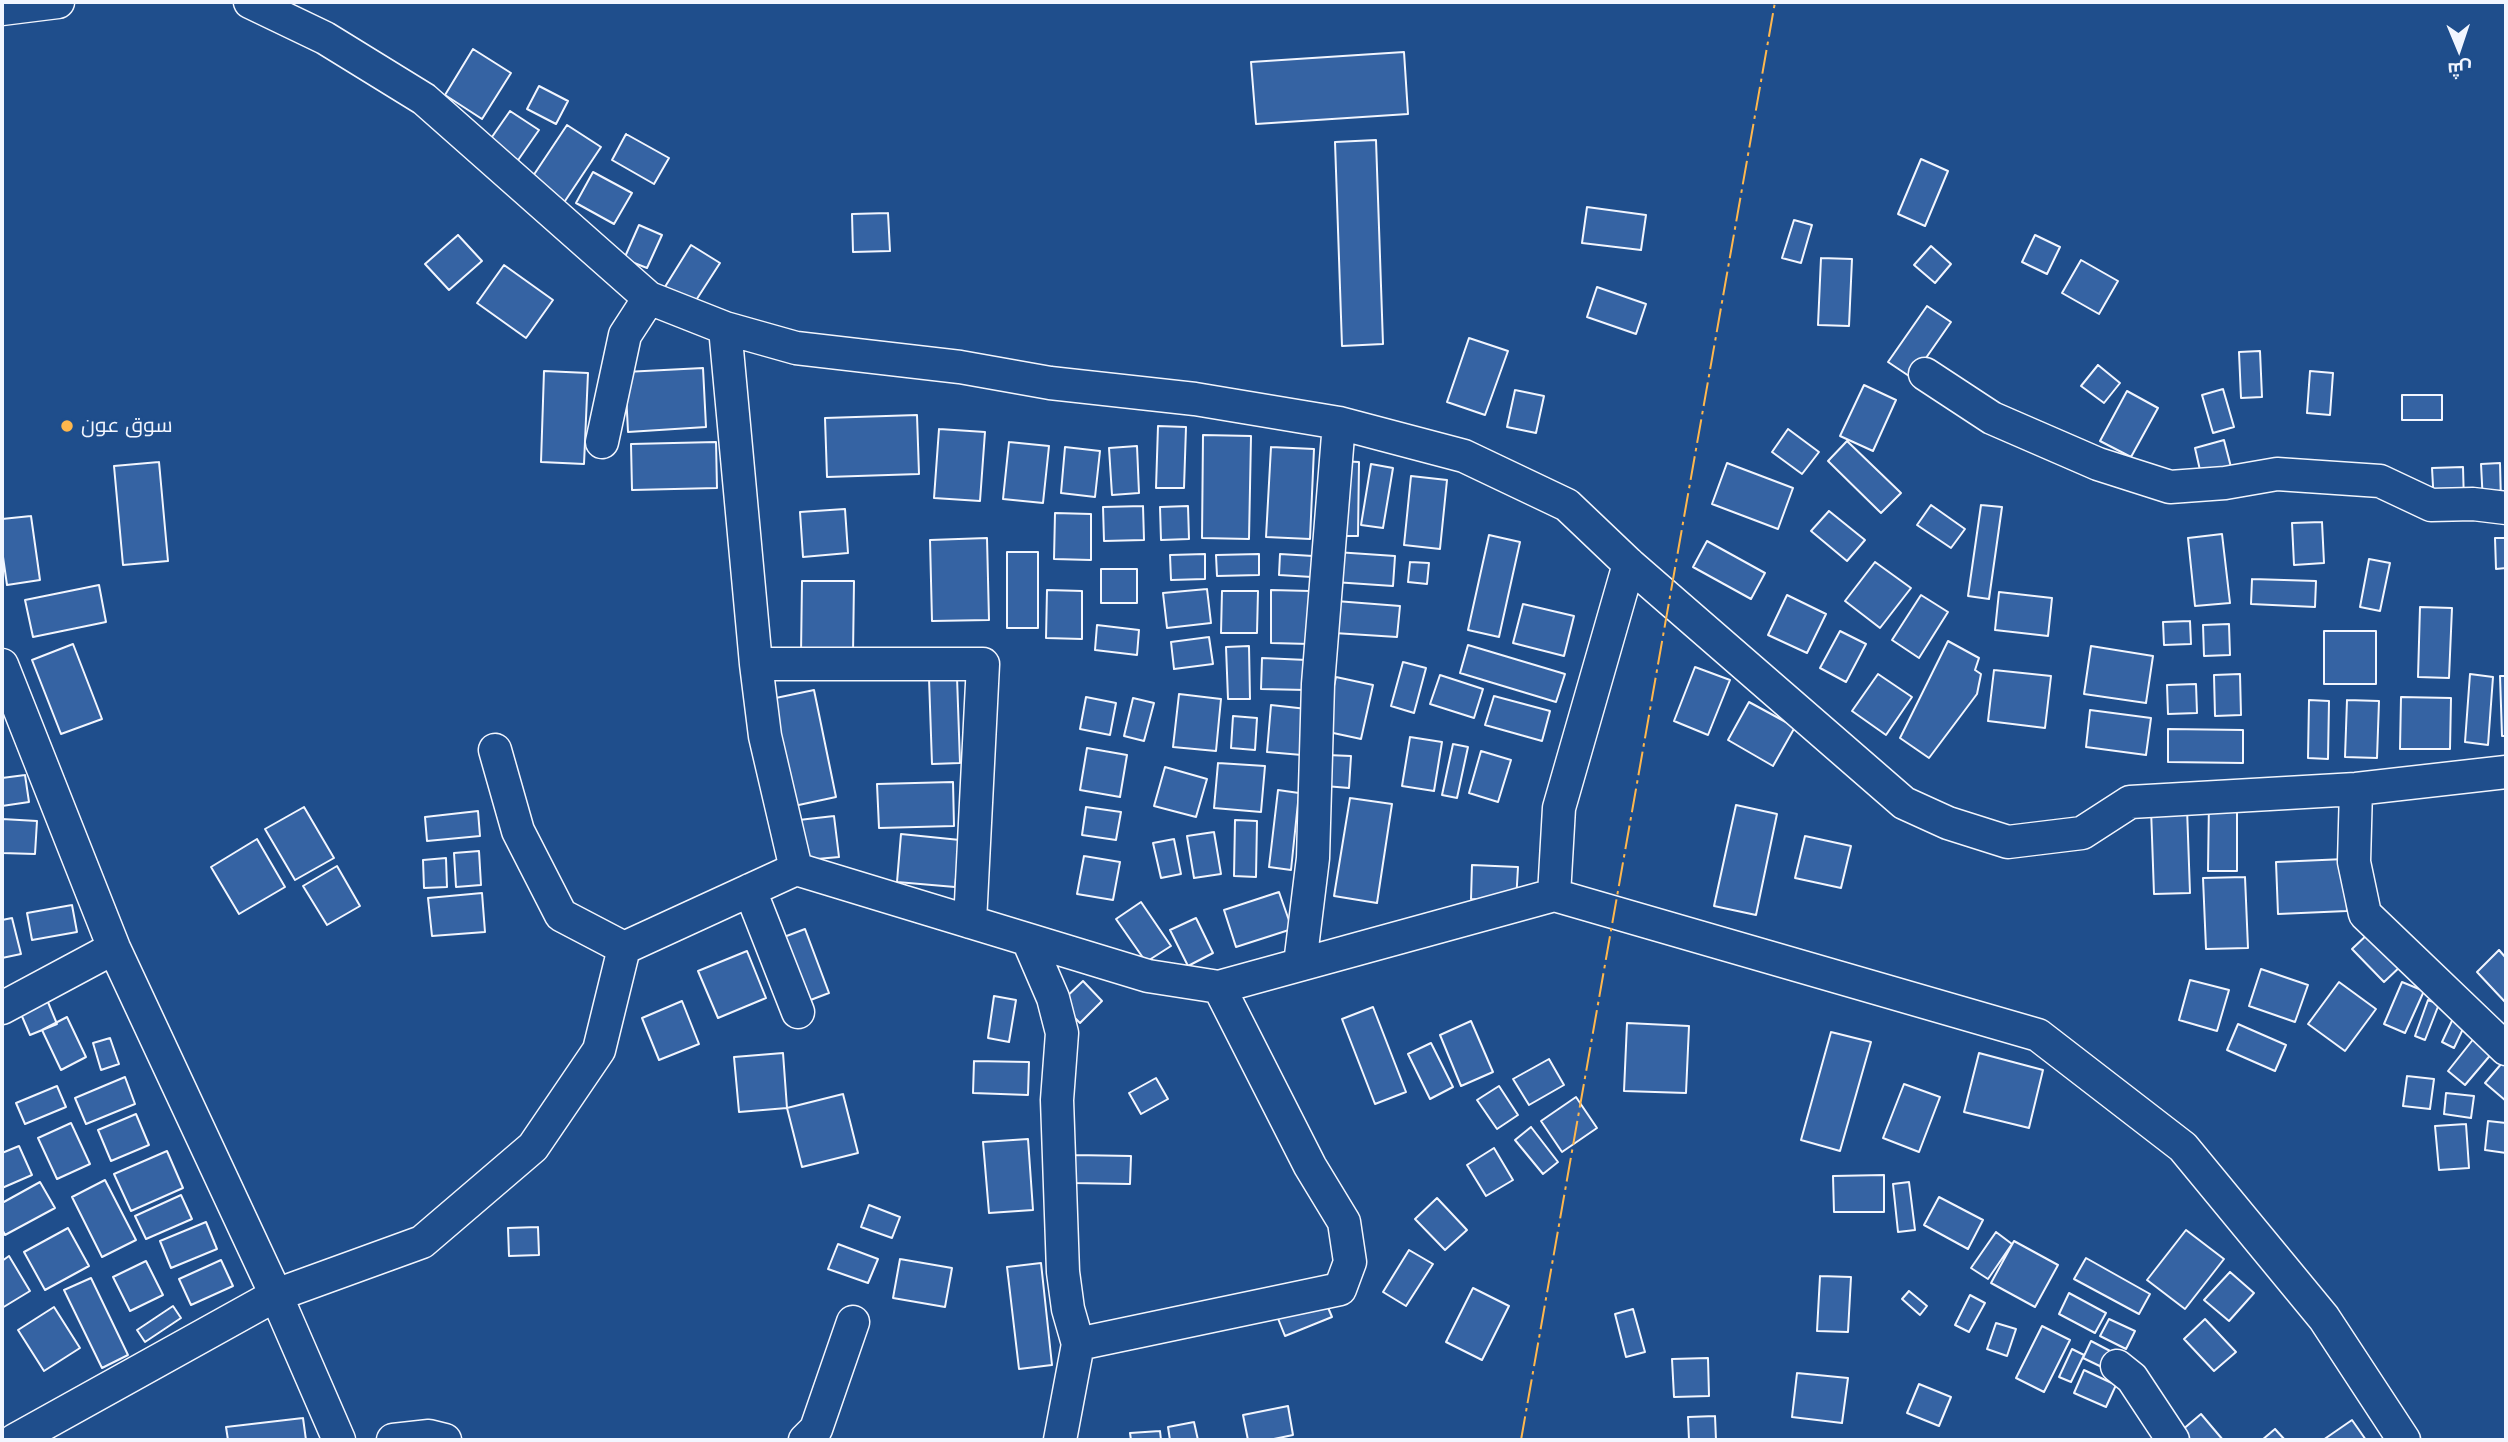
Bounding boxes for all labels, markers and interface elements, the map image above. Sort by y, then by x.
north arrow [2424,14,2494,84]
text: ش [2447,57,2472,83]
place label: سوق عون [81,413,173,439]
marker: سوق عون [59,418,75,434]

